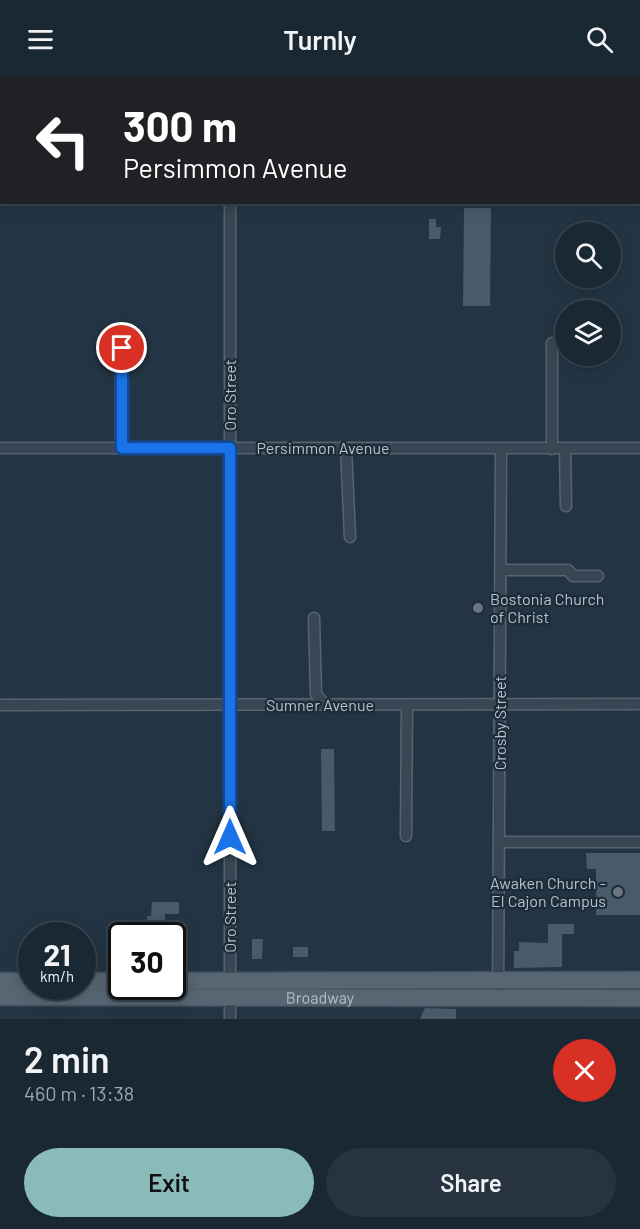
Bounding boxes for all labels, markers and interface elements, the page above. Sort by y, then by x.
icon: menu [24,23,57,56]
text: Turnly [283,23,357,55]
icon: search [583,23,616,56]
text: 300 m [123,100,237,150]
icon: left [24,102,102,180]
text: Persimmon Avenue [123,151,347,183]
map controls [555,222,621,366]
button: search [555,222,621,288]
button: layers [555,300,621,366]
pin [96,322,147,373]
icon: arrive [105,331,138,364]
street label: Oro Street [220,359,239,431]
street label: Persimmon Avenue [256,438,390,457]
place label: Bostonia Church of Christ [490,589,604,626]
marker: Bostonia Church of Christ [471,601,485,615]
street label: Crosby Street [490,676,509,770]
street label: Sumner Avenue [266,695,374,714]
position arrow [198,805,262,869]
place label: Awaken Church - El Cajon Campus [490,873,606,910]
street label: Oro Street [220,881,239,953]
marker: Awaken Church - El Cajon Campus [611,885,625,899]
speed limit sign: 30 [108,922,186,1000]
text: 21 [43,936,71,972]
text: km/h [40,967,74,985]
street label: Broadway [286,987,355,1007]
text: 2 min [24,1037,110,1080]
button: close [553,1039,616,1102]
text: 460 m · 13:38 [24,1081,134,1105]
button: Exit [24,1148,314,1217]
button: Share [326,1148,616,1217]

